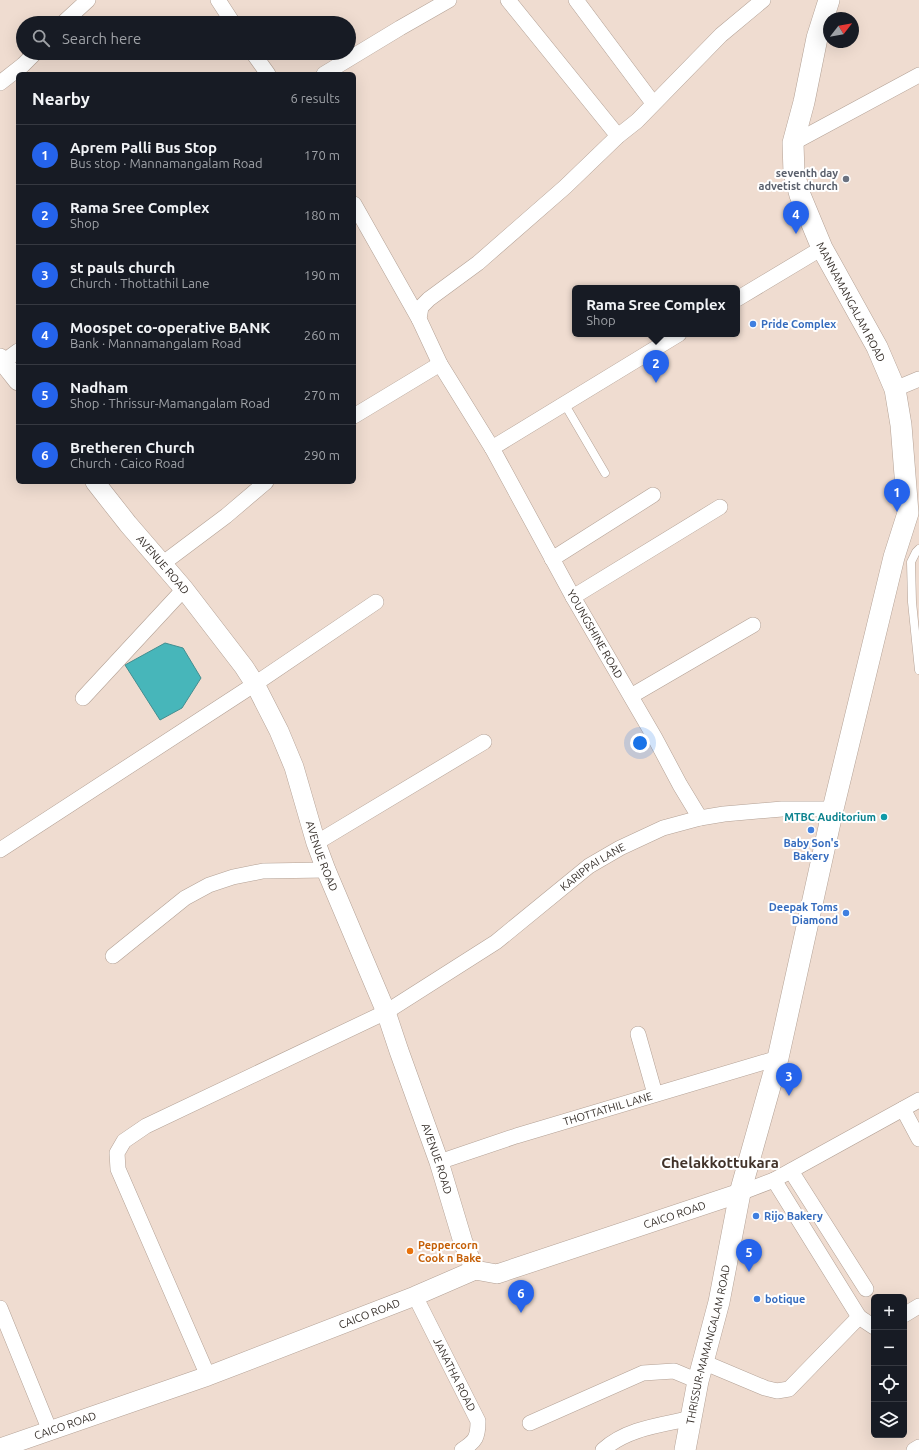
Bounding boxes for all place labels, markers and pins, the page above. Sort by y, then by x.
place label: seventh day advetist church [758,167,838,192]
marker: seventh day advetist church [841,174,851,184]
pin: 4 [783,201,809,234]
place label: Pride Complex [761,318,836,330]
marker: Pride Complex [748,319,758,329]
pin: 2 [643,350,669,383]
pin: 1 [884,479,910,512]
place label: MTBC Auditorium [784,811,876,823]
marker: MTBC Auditorium [879,812,889,822]
marker: Baby Son's Bakery [806,825,816,835]
place label: Baby Son's Bakery [783,837,839,862]
place label: Deepak Toms Diamond [769,901,838,926]
marker: Deepak Toms Diamond [841,908,851,918]
pin: 3 [776,1063,802,1096]
place label: Rijo Bakery [764,1210,823,1222]
marker: Rijo Bakery [751,1211,761,1221]
place label: Peppercorn Cook n Bake [418,1239,481,1264]
pin: 5 [736,1239,762,1272]
marker: Peppercorn Cook n Bake [405,1246,415,1256]
pin: 6 [508,1280,534,1313]
place label: botique [765,1293,805,1305]
marker: botique [752,1294,762,1304]

